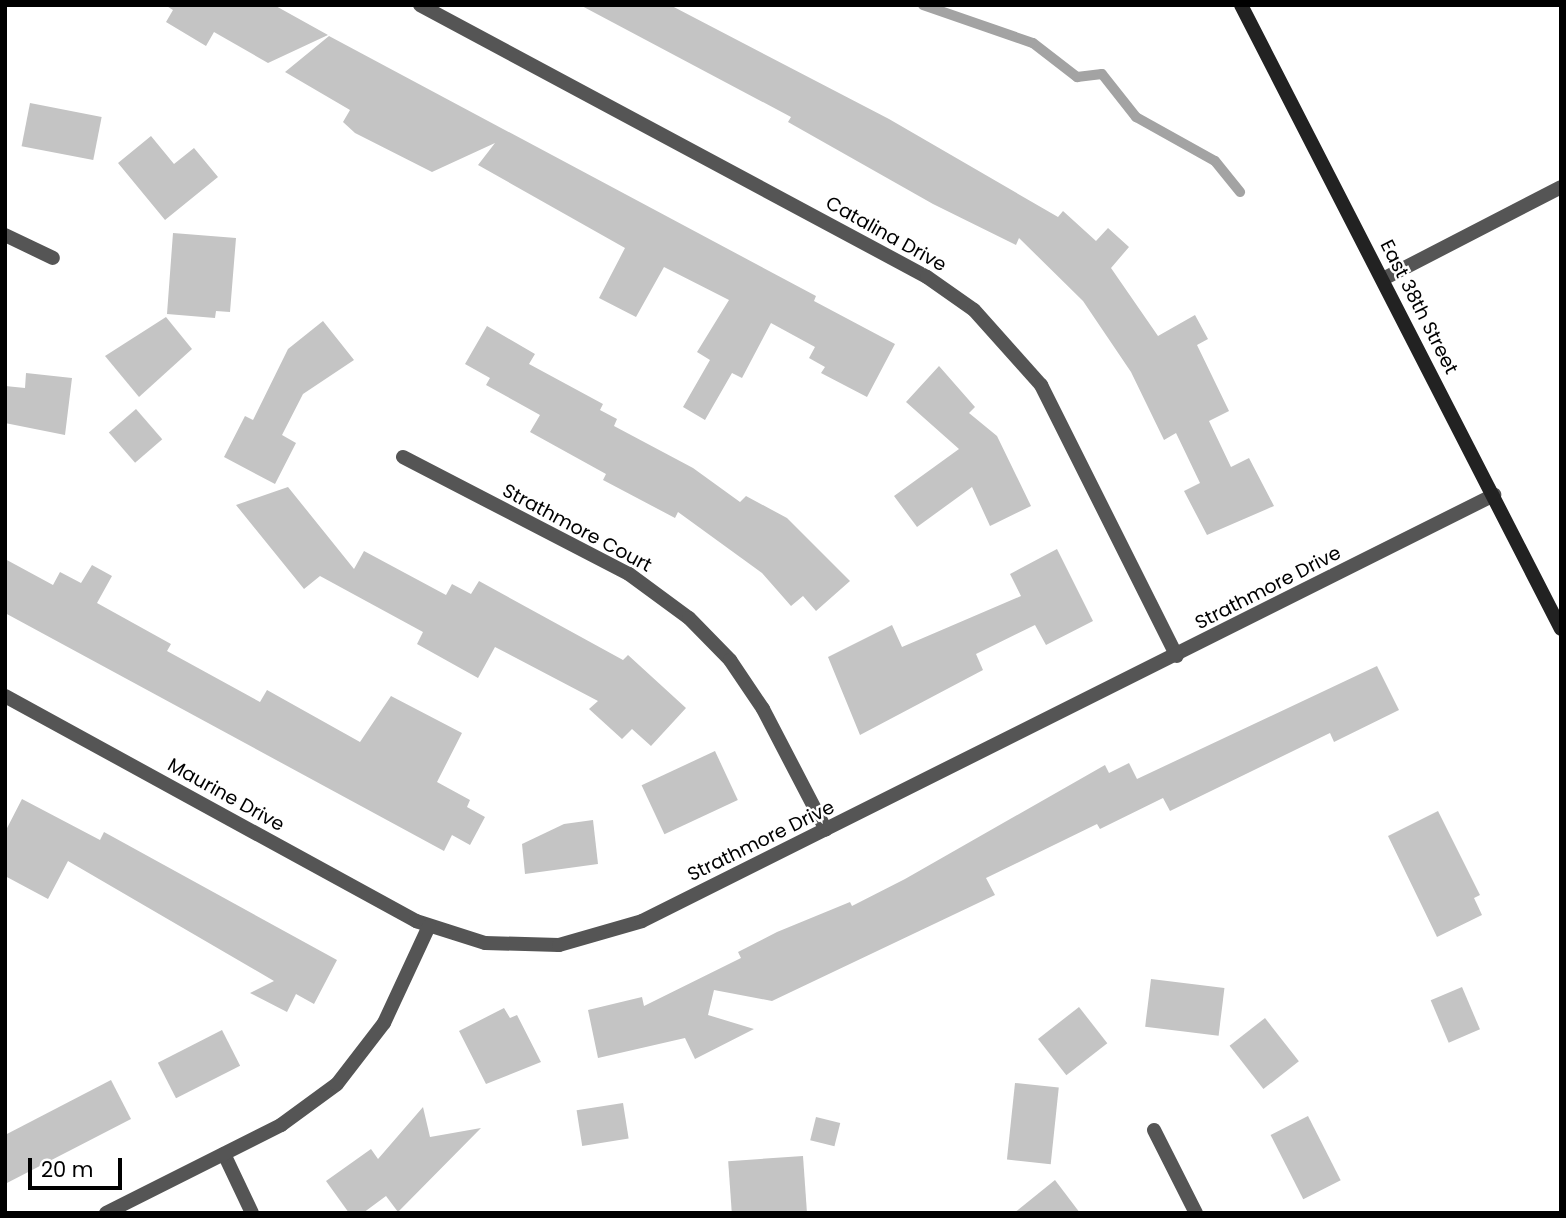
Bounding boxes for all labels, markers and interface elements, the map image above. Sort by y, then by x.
street label: Catalina Drive [822,191,950,277]
street label: East 38th Street [1375,236,1463,378]
street label: Strathmore Court [498,479,656,577]
street label: Strathmore Drive [1191,541,1345,635]
street label: Maurine Drive [164,754,288,836]
street label: Strathmore Drive [684,796,838,886]
scale bar [32,1144,126,1188]
text: 20 m [41,1155,94,1184]

